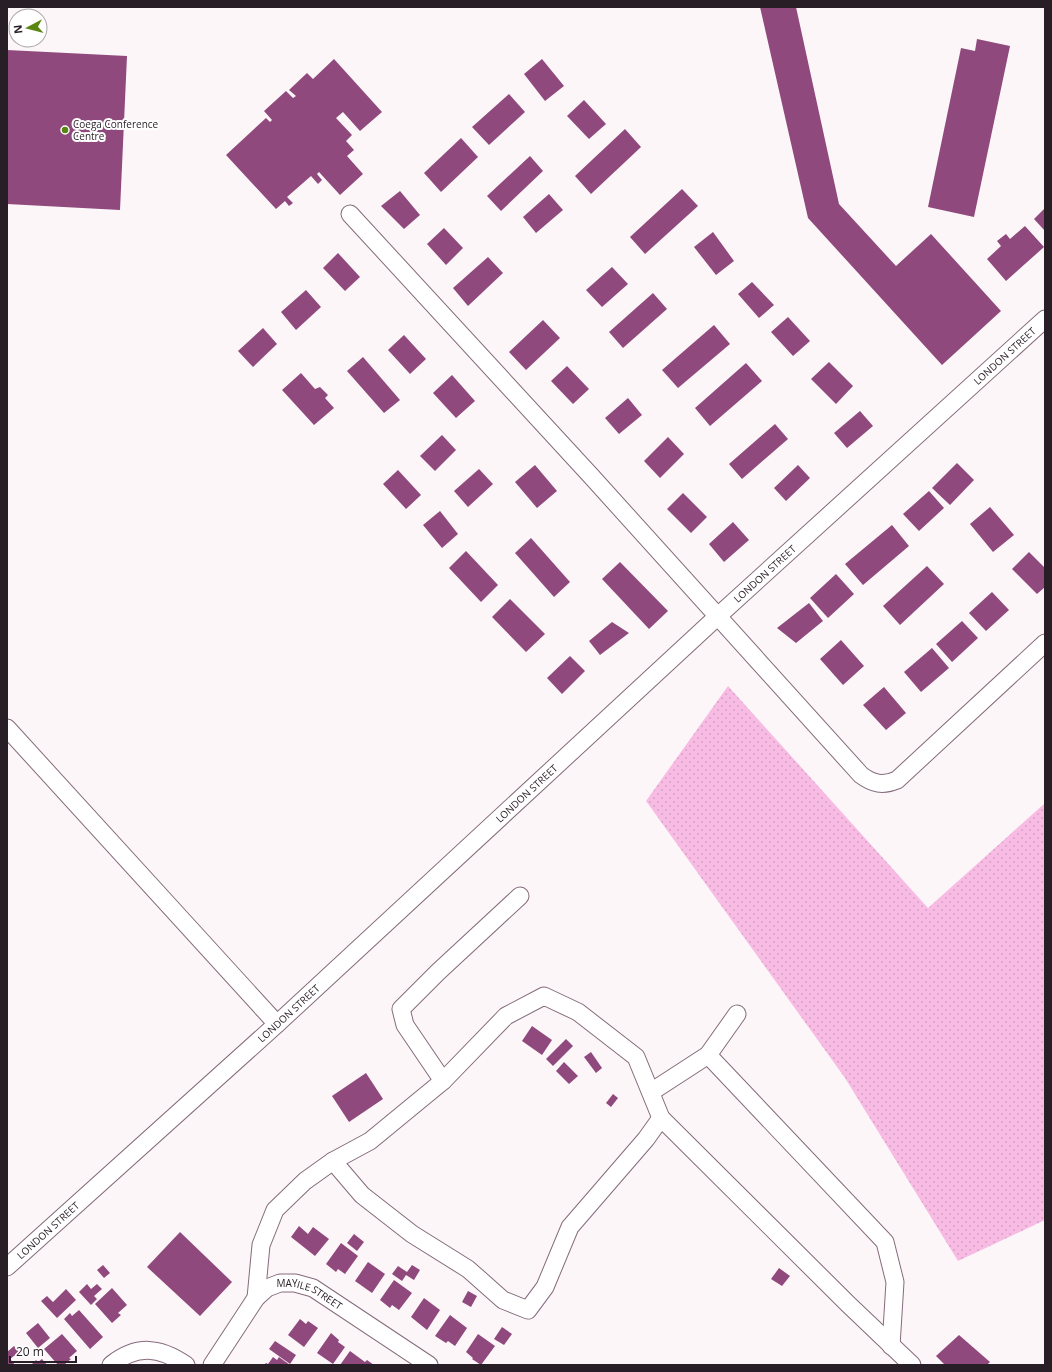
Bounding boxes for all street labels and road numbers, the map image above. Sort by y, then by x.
street label: LONDON STREET [970,324,1039,388]
street label: LONDON STREET [730,541,799,606]
street label: LONDON STREET [492,761,561,825]
street label: LONDON STREET [254,981,323,1045]
street label: LONDON STREET [14,1198,82,1262]
street label: MAYILE STREET [277,1276,345,1313]

